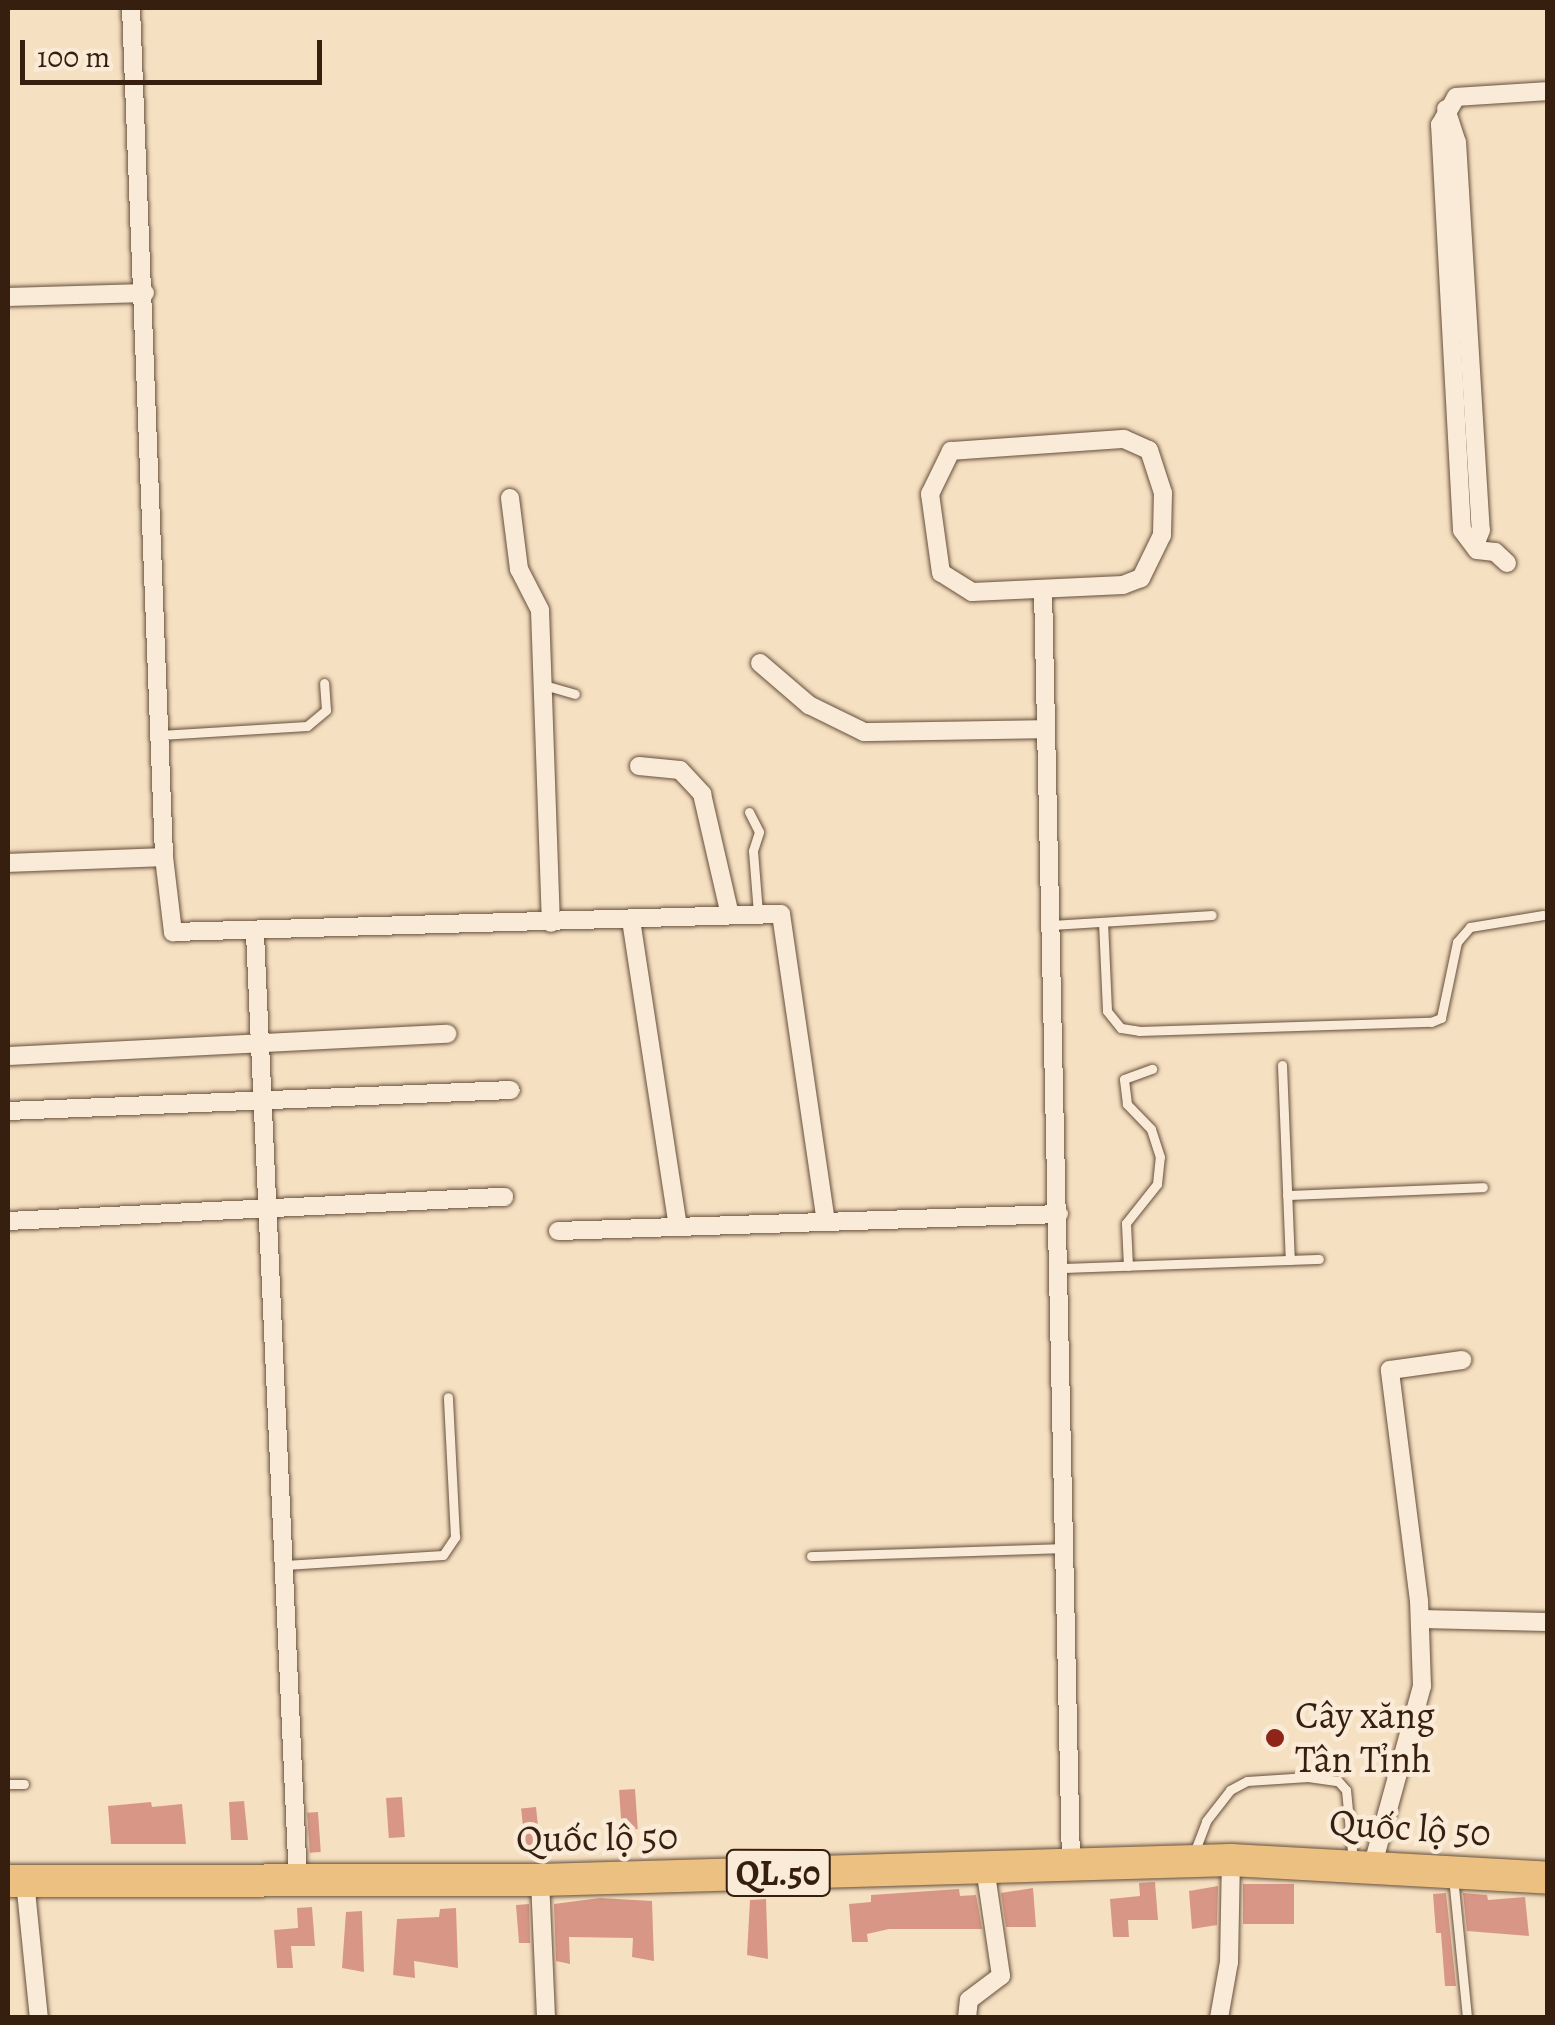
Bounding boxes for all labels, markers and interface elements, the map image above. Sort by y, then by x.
scale bar [25,20,328,82]
text: 100 m [37,37,110,77]
place label: Cây xăng Tân Tỉnh [1295,1693,1435,1782]
marker: Cây xăng Tân Tỉnh [1264,1727,1286,1749]
street label: Quốc lộ 50 [1328,1800,1492,1856]
street label: Quốc lộ 50 [516,1814,678,1862]
road number: QL.50 [726,1843,830,1903]

